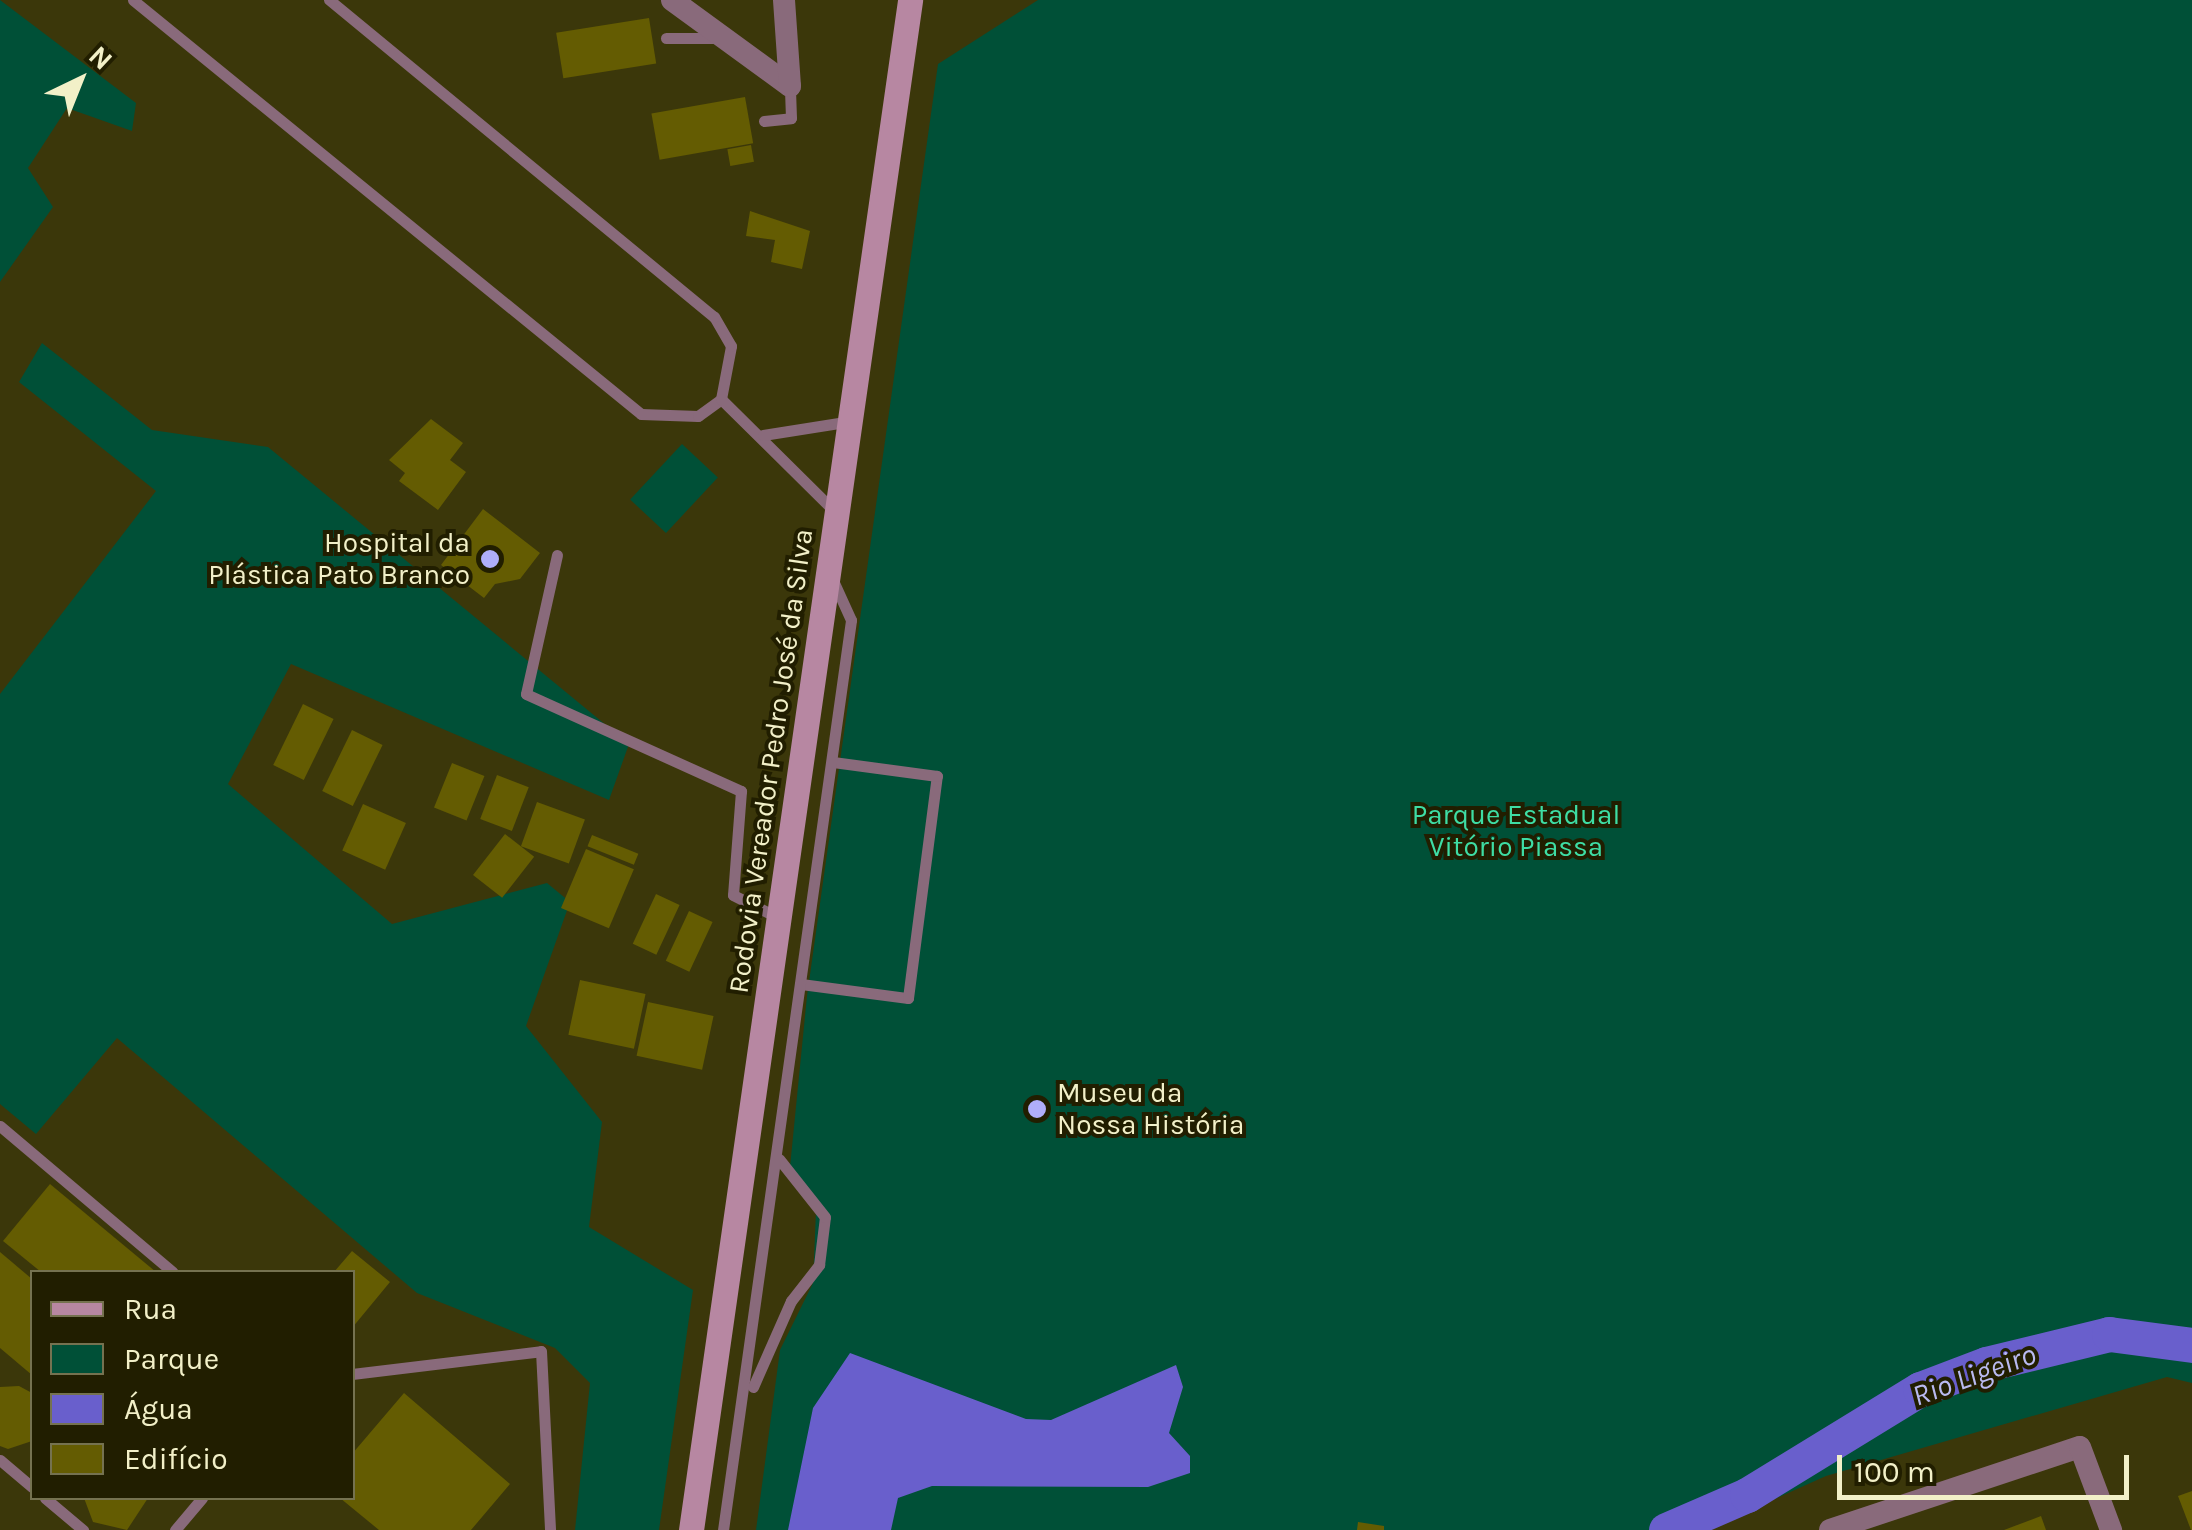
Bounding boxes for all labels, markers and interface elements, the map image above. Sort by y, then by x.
north arrow [30,30,130,130]
text: N [82,39,119,77]
place label: Hospital da Plástica Pato Branco [208,526,470,592]
street label: Rodovia Vereador Pedro José da Silva [722,527,820,995]
marker: Hospital da Plástica Pato Branco [479,548,501,570]
park label: Parque Estadual Vitório Piassa [1412,798,1620,864]
place label: Museu da Nossa História [1057,1076,1244,1142]
marker: Museu da Nossa História [1026,1098,1048,1120]
legend [30,1270,355,1500]
text: Rua [124,1291,177,1327]
water label: Rio Ligeiro [1907,1336,2041,1414]
text: Parque [124,1341,219,1377]
text: Água [124,1391,193,1427]
scale bar [1842,1435,2134,1497]
text: Edifício [124,1441,228,1477]
text: 100 m [1854,1454,1935,1490]

